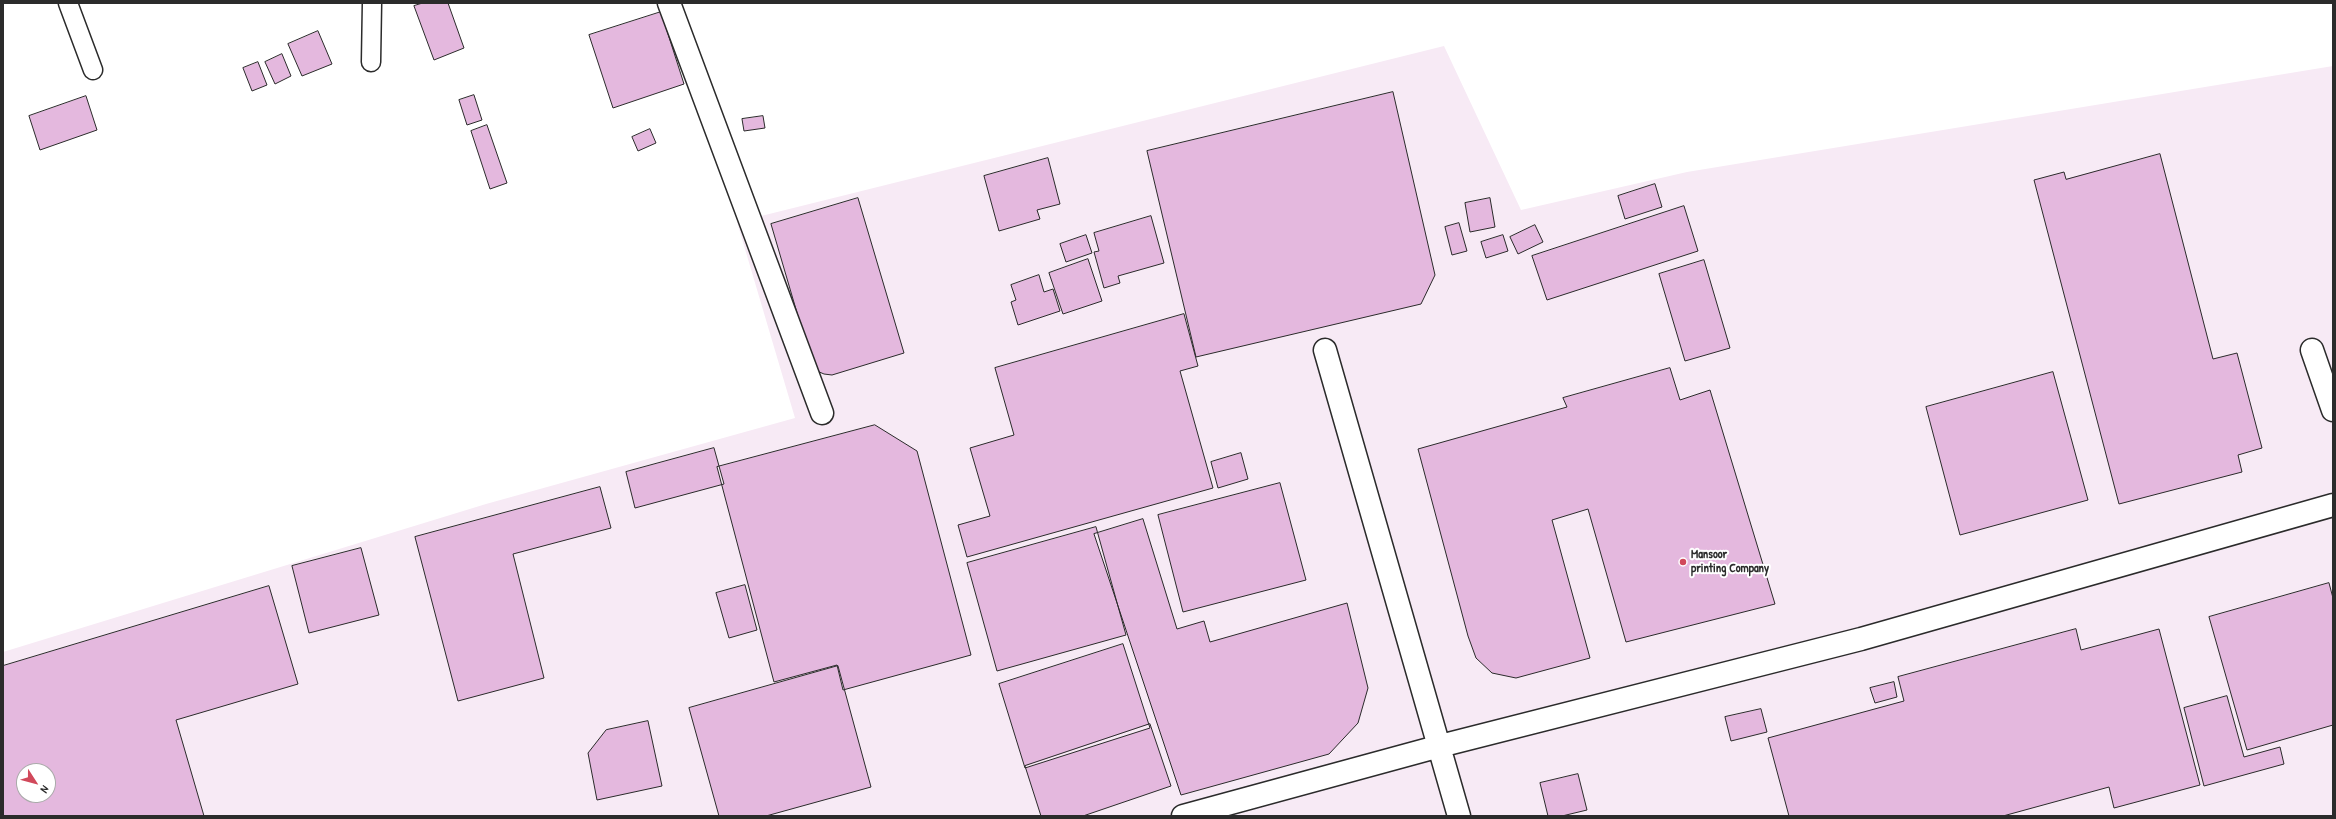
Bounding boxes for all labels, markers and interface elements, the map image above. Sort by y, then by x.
place label: Mansoor printing Company [1691,548,1769,576]
marker: Mansoor printing Company [1678,557,1688,567]
north arrow [16,763,56,803]
text: N [38,783,52,796]

